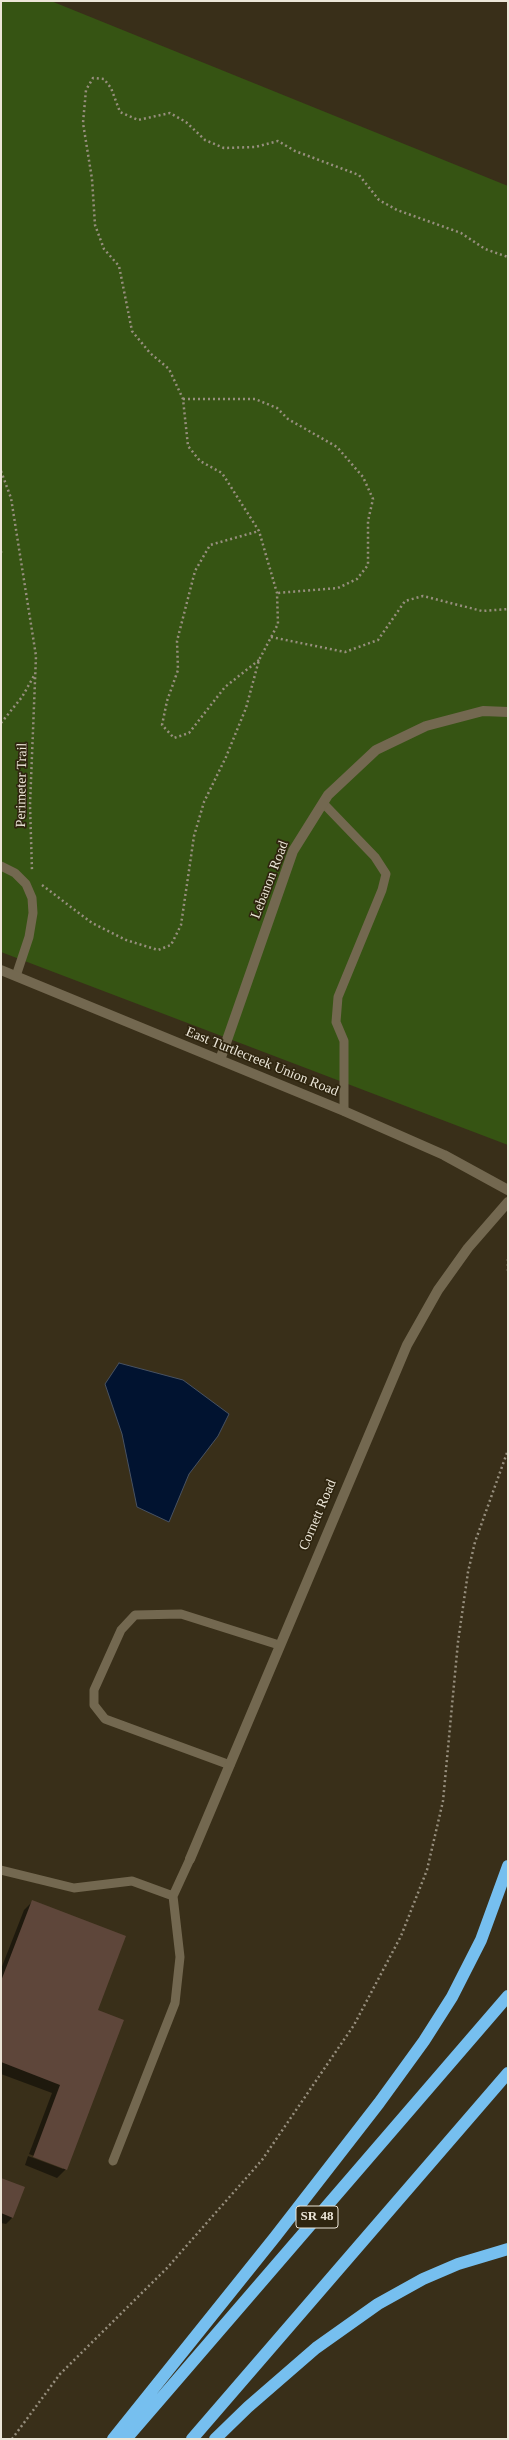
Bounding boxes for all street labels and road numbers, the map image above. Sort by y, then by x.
street label: Perimeter Trail [13,743,31,827]
street label: Lebanon Road [247,839,293,921]
street label: East Turtlecreek Union Road [183,1024,341,1100]
street label: Cornett Road [296,1477,340,1553]
road number: SR 48 [296,2206,338,2228]

